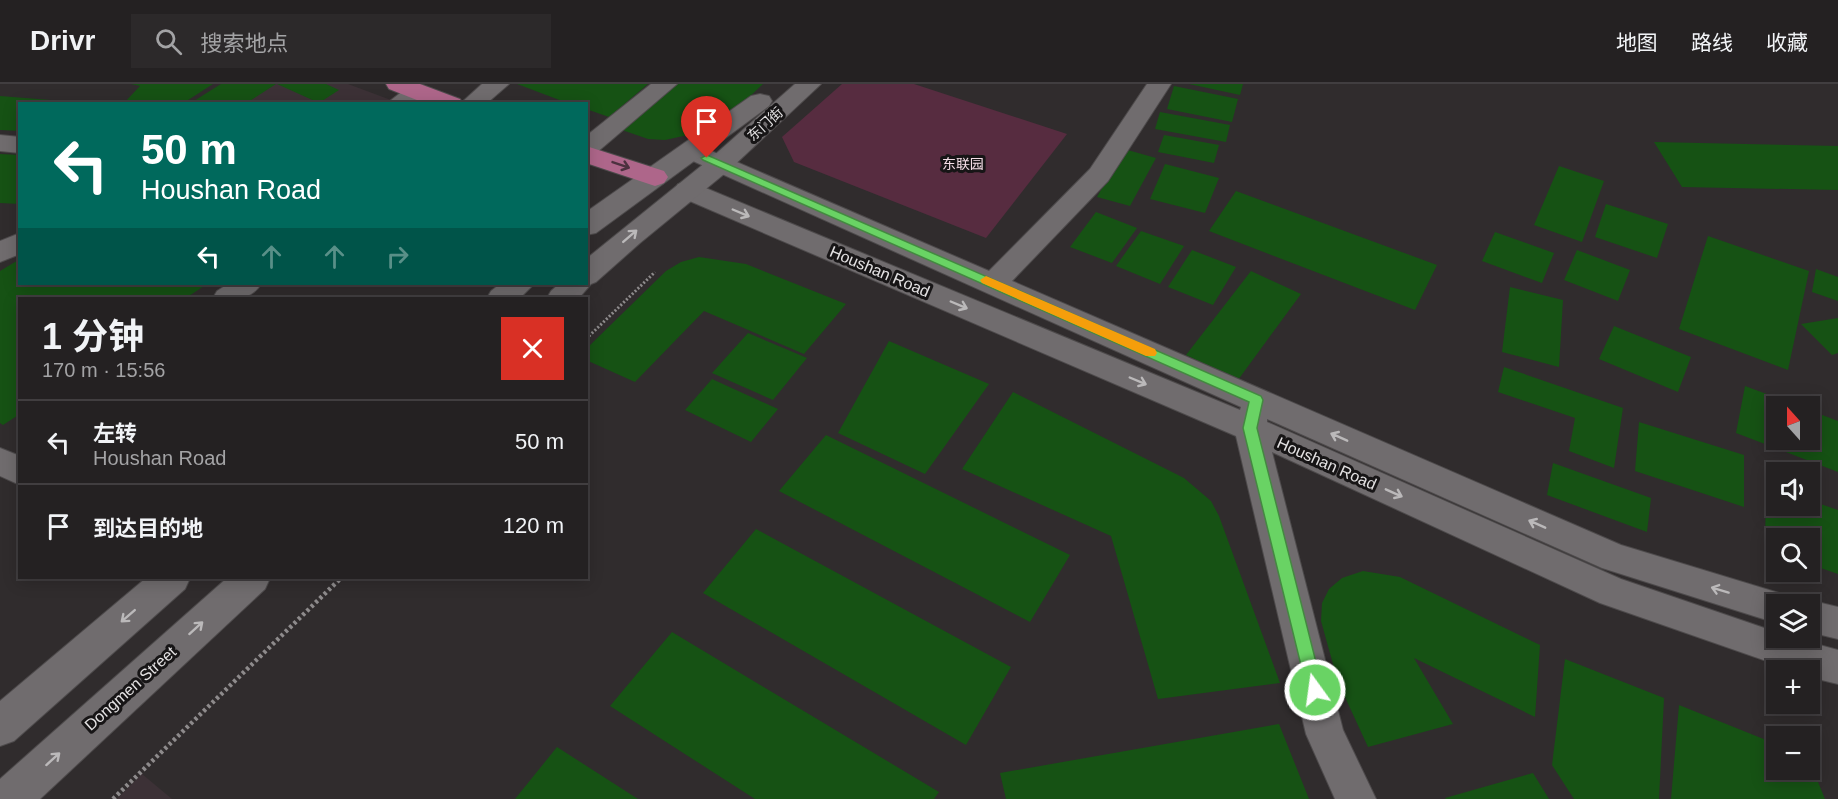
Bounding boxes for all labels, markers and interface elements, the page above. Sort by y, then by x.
search box [131,14,551,68]
text: Drivr [30,25,95,56]
icon: search [152,25,185,58]
text: 搜索地点 [200,31,288,56]
text: 地图 [1616,31,1658,54]
text: 路线 [1691,31,1733,54]
text: 收藏 [1766,31,1808,54]
pin [681,96,732,158]
street label: 东门街 [744,104,786,144]
icon: arrive [690,105,723,138]
icon: left [42,126,120,204]
text: 50 m [141,126,237,173]
park label: 东联园 [942,156,984,172]
one-way arrow [611,161,629,172]
text: Houshan Road [141,175,321,205]
one-way arrow [731,207,749,219]
one-way arrow [622,229,637,243]
icon: left [192,240,225,273]
icon: ahead [255,240,288,273]
icon: ahead [318,240,351,273]
icon: right [381,240,414,273]
street label: Houshan Road [827,243,932,300]
one-way arrow [949,300,968,311]
text: 1 分钟 [42,316,144,357]
button: close [501,317,564,380]
text: 170 m · 15:56 [42,359,165,381]
one-way arrow [1129,376,1147,387]
north arrow [1766,396,1820,450]
map controls [1766,396,1820,780]
text: 左转 [93,421,137,446]
icon: left [42,426,75,459]
text: 50 m [515,429,564,454]
one-way arrow [1331,430,1349,442]
street label: Houshan Road [1275,434,1379,493]
text: Houshan Road [93,447,226,469]
button: sound [1766,462,1820,516]
one-way arrow [1384,488,1402,500]
icon: arrive [42,510,75,543]
text: 120 m [503,513,564,538]
text: 到达目的地 [93,516,203,541]
one-way arrow [1528,518,1546,529]
button: search [1766,528,1820,582]
one-way arrow [1711,584,1730,595]
button: layers [1766,594,1820,648]
one-way arrow [120,609,135,623]
one-way arrow [189,621,204,635]
street label: Dongmen Street [81,643,180,734]
position arrow [1283,658,1347,722]
button: + [1766,660,1820,714]
button: − [1766,726,1820,780]
one-way arrow [45,752,60,767]

